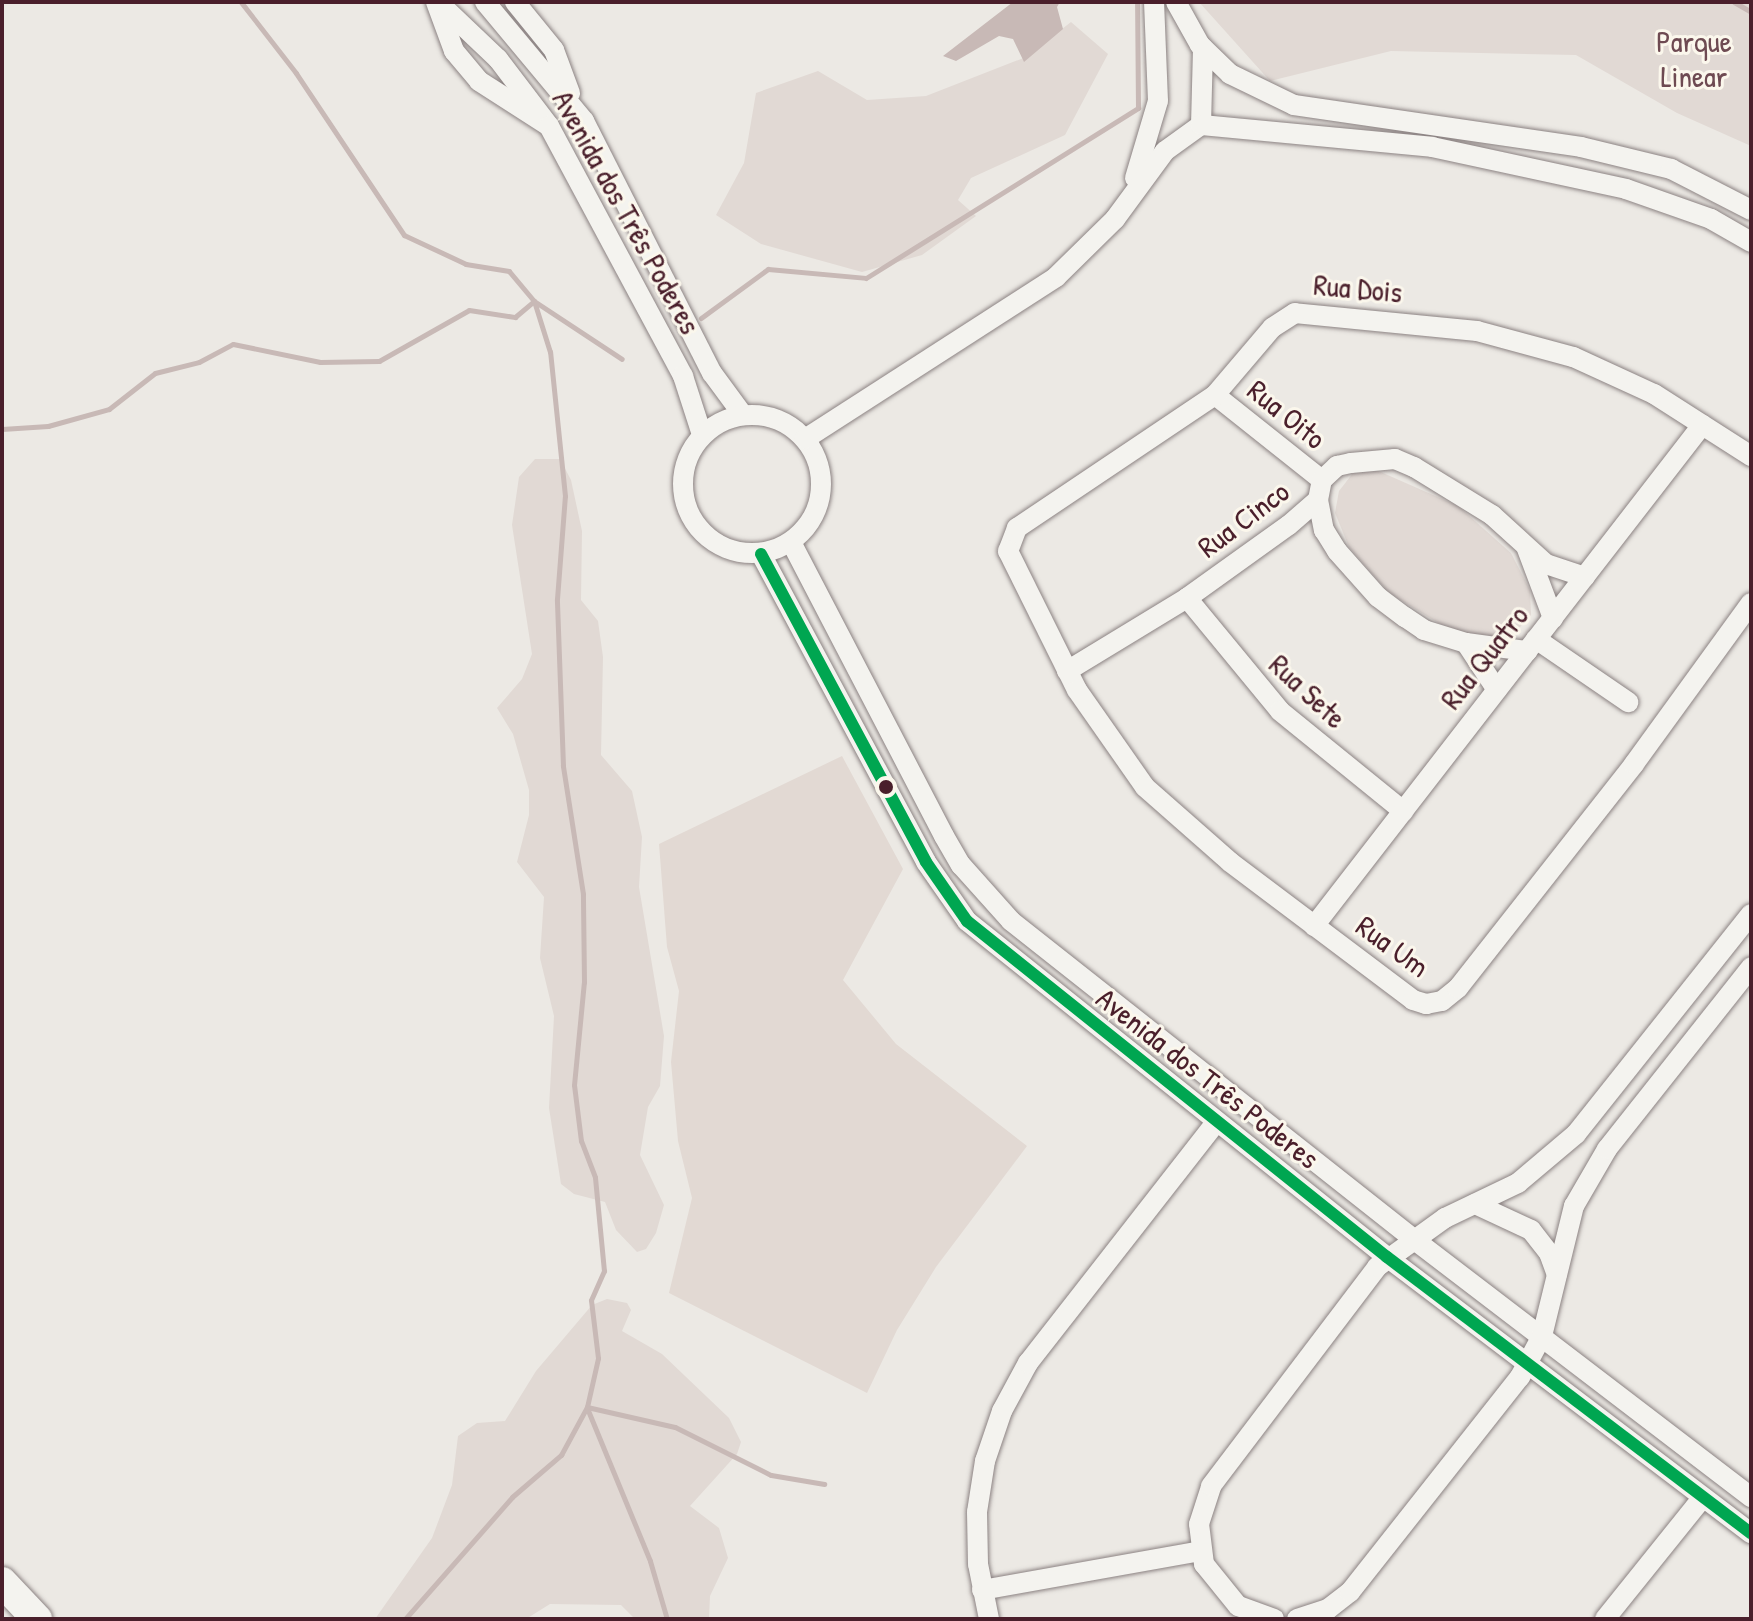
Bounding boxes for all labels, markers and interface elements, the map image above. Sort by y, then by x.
park label: Parque Linear [1656,23,1732,94]
street label: Avenida dos Três Poderes [545,84,709,340]
street label: Rua Dois [1312,266,1404,310]
street label: Rua Oito [1241,372,1333,456]
street label: Rua Cinco [1190,473,1296,565]
street label: Rua Quatro [1432,598,1536,716]
street label: Rua Sete [1262,646,1354,736]
unlabelled marker [878,779,894,795]
street label: Rua Um [1350,908,1436,984]
street label: Avenida dos Três Poderes [1089,980,1327,1176]

